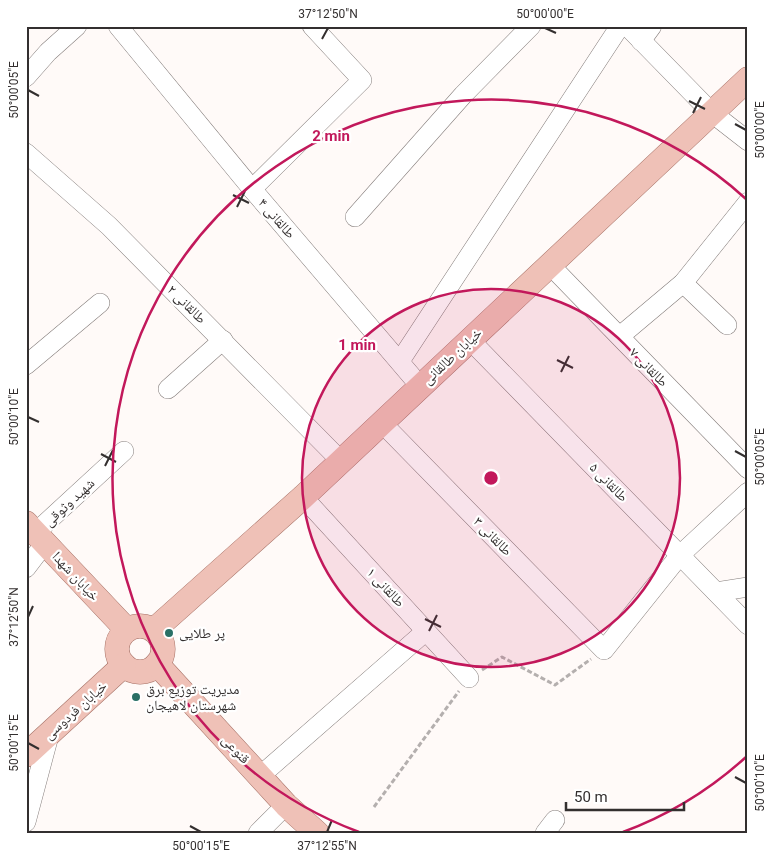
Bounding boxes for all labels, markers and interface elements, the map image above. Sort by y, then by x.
text: 37°12'50"N [298,7,358,21]
text: 50°00'00"E [516,7,574,21]
text: 50°00'05"E [7,61,21,119]
text: 50°00'00"E [753,101,767,159]
text: 2 min [312,127,350,145]
street label: طالقانی ۴ [254,195,299,242]
street label: طالقانی ۲ [164,281,210,327]
street label: خیابان طالقانی [419,325,486,388]
text: 1 min [338,336,376,354]
street label: طالقانی ۷ [626,344,671,390]
text: 50°00'10"E [7,388,21,446]
text: 50°00'05"E [753,428,767,486]
street label: طالقانی ۵ [586,459,631,505]
centre of rings [482,469,500,487]
street label: شهید وثوقی [40,475,98,530]
street label: طالقانی ۳ [470,513,515,559]
street label: خیابان شهدا [49,548,103,605]
street label: طالقانی ۱ [363,564,408,611]
text: 37°12'50"N [7,587,21,647]
place label: پر طلایی [179,625,225,642]
marker: پر طلایی [163,627,175,639]
street label: خیابان فردوسی [40,677,111,743]
place label: مدیریت توزیع برق شهرستان لاهیجان [146,681,239,714]
marker: مدیریت توزیع برق شهرستان لاهیجان [130,691,142,703]
text: 50°00'15"E [7,714,21,772]
street label: قنوعی [218,731,253,767]
text: 50°00'10"E [753,754,767,812]
scale bar [566,779,684,811]
text: 50 m [574,788,608,806]
text: 50°00'15"E [172,839,230,853]
text: 37°12'55"N [297,839,357,853]

